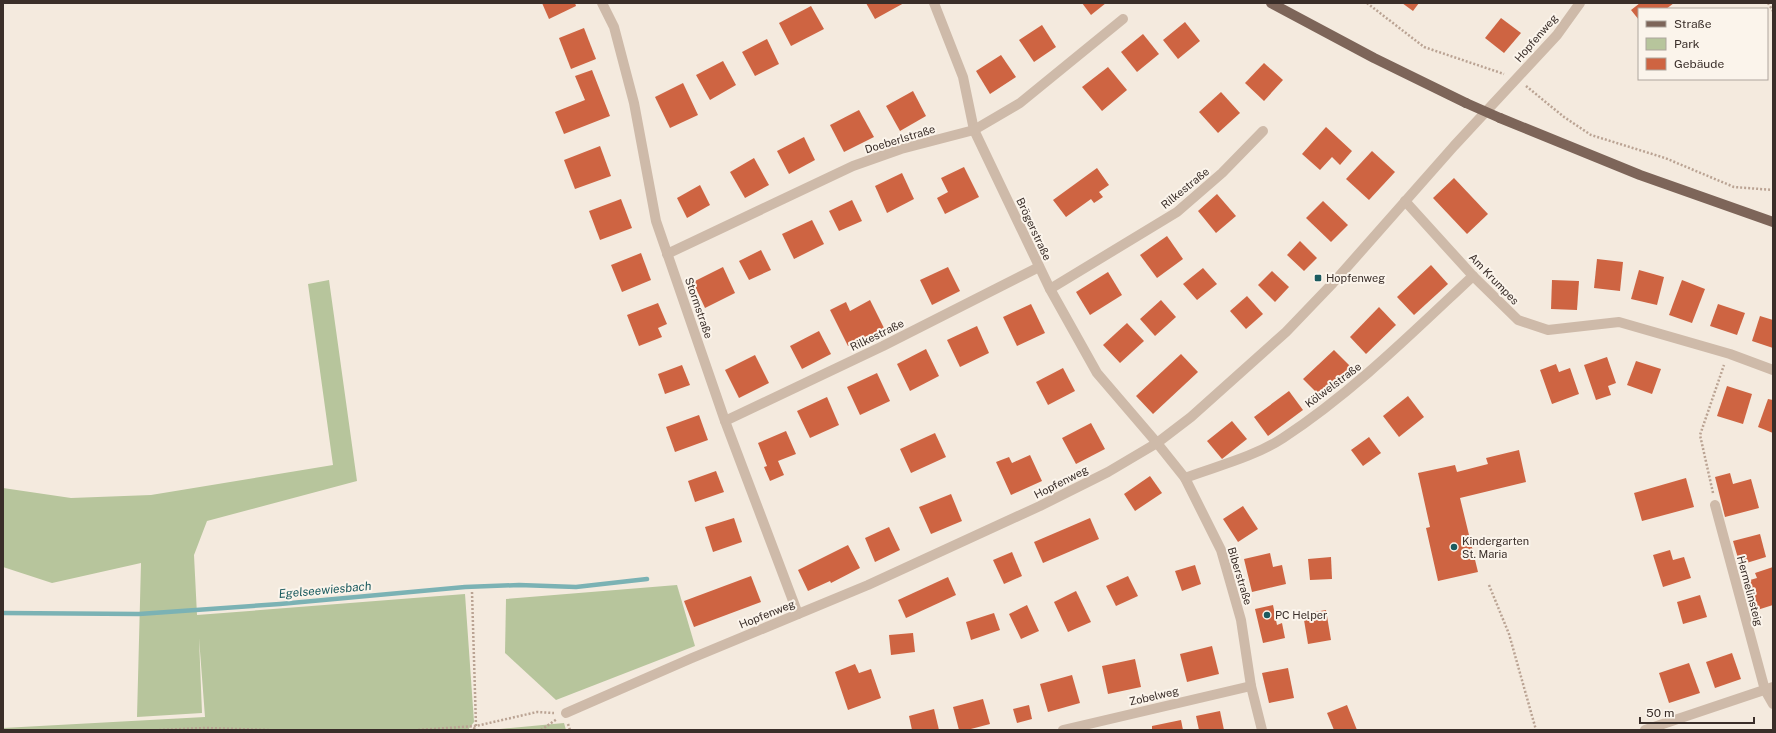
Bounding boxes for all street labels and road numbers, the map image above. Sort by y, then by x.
street label: Hopfenweg [1512,12,1560,64]
street label: Doeberlstraße [863,123,937,155]
street label: Rilkestraße [1159,165,1211,211]
street label: Brögerstraße [1014,196,1054,262]
street label: Am Krumpes [1467,251,1522,307]
street label: Stormstraße [683,276,715,340]
street label: Rilkestraße [848,317,906,353]
street label: Kölwelstraße [1303,360,1363,410]
street label: Hopfenweg [1032,463,1090,501]
street label: Biberstraße [1226,546,1254,606]
street label: Hermelinsteig [1735,555,1765,628]
street label: Hopfenweg [737,597,797,631]
street label: Zobelweg [1128,684,1180,708]

